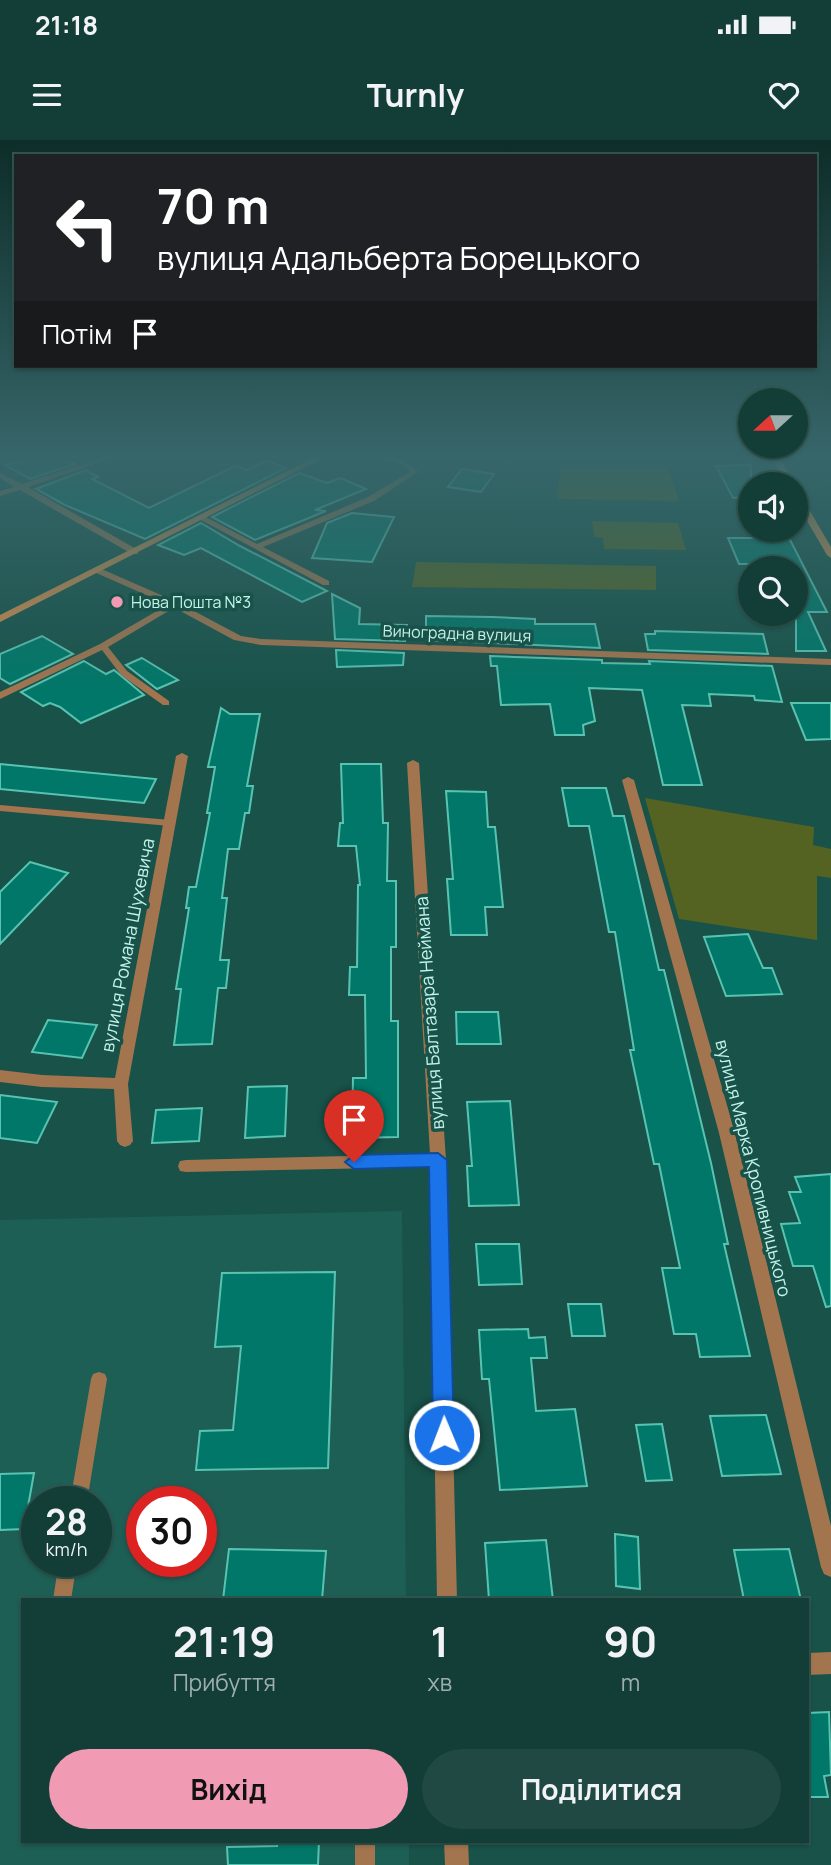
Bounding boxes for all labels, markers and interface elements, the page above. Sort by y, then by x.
text: 21:18 [35,7,98,43]
text: Turnly [367,73,464,117]
icon: menu [28,76,66,114]
icon: heart [765,76,803,114]
text: 70 m [157,172,269,239]
icon: left [42,182,133,273]
text: вулиця Адальберта Борецького [157,236,640,280]
icon: arrive [126,315,164,353]
text: Потім [42,316,112,352]
north arrow [738,388,808,458]
map controls [738,388,808,626]
button: sound [738,472,808,542]
button: search [738,556,808,626]
place label: Нова Пошта №3 [131,591,251,613]
marker: Нова Пошта №3 [109,594,125,610]
street label: Виноградна вулиця [382,619,532,647]
street label: вулиця Романа Шухевича [94,836,160,1054]
street label: вулиця Балтазара Неймана [409,896,449,1130]
street label: вулиця Марка Кропивницького [710,1037,798,1299]
pin [324,1090,384,1162]
icon: arrive [335,1101,373,1139]
position arrow [407,1398,481,1472]
speed limit sign: 30 [126,1486,217,1577]
text: 28 [45,1498,88,1546]
text: km/h [46,1537,87,1561]
text: 21:19 [173,1612,275,1670]
text: 1 [431,1612,449,1670]
text: 90 [604,1612,657,1670]
text: Прибуття [173,1666,276,1698]
text: хв [428,1666,452,1698]
text: m [621,1666,640,1698]
button: Вихід [49,1749,408,1829]
button: Поділитися [422,1749,781,1829]

